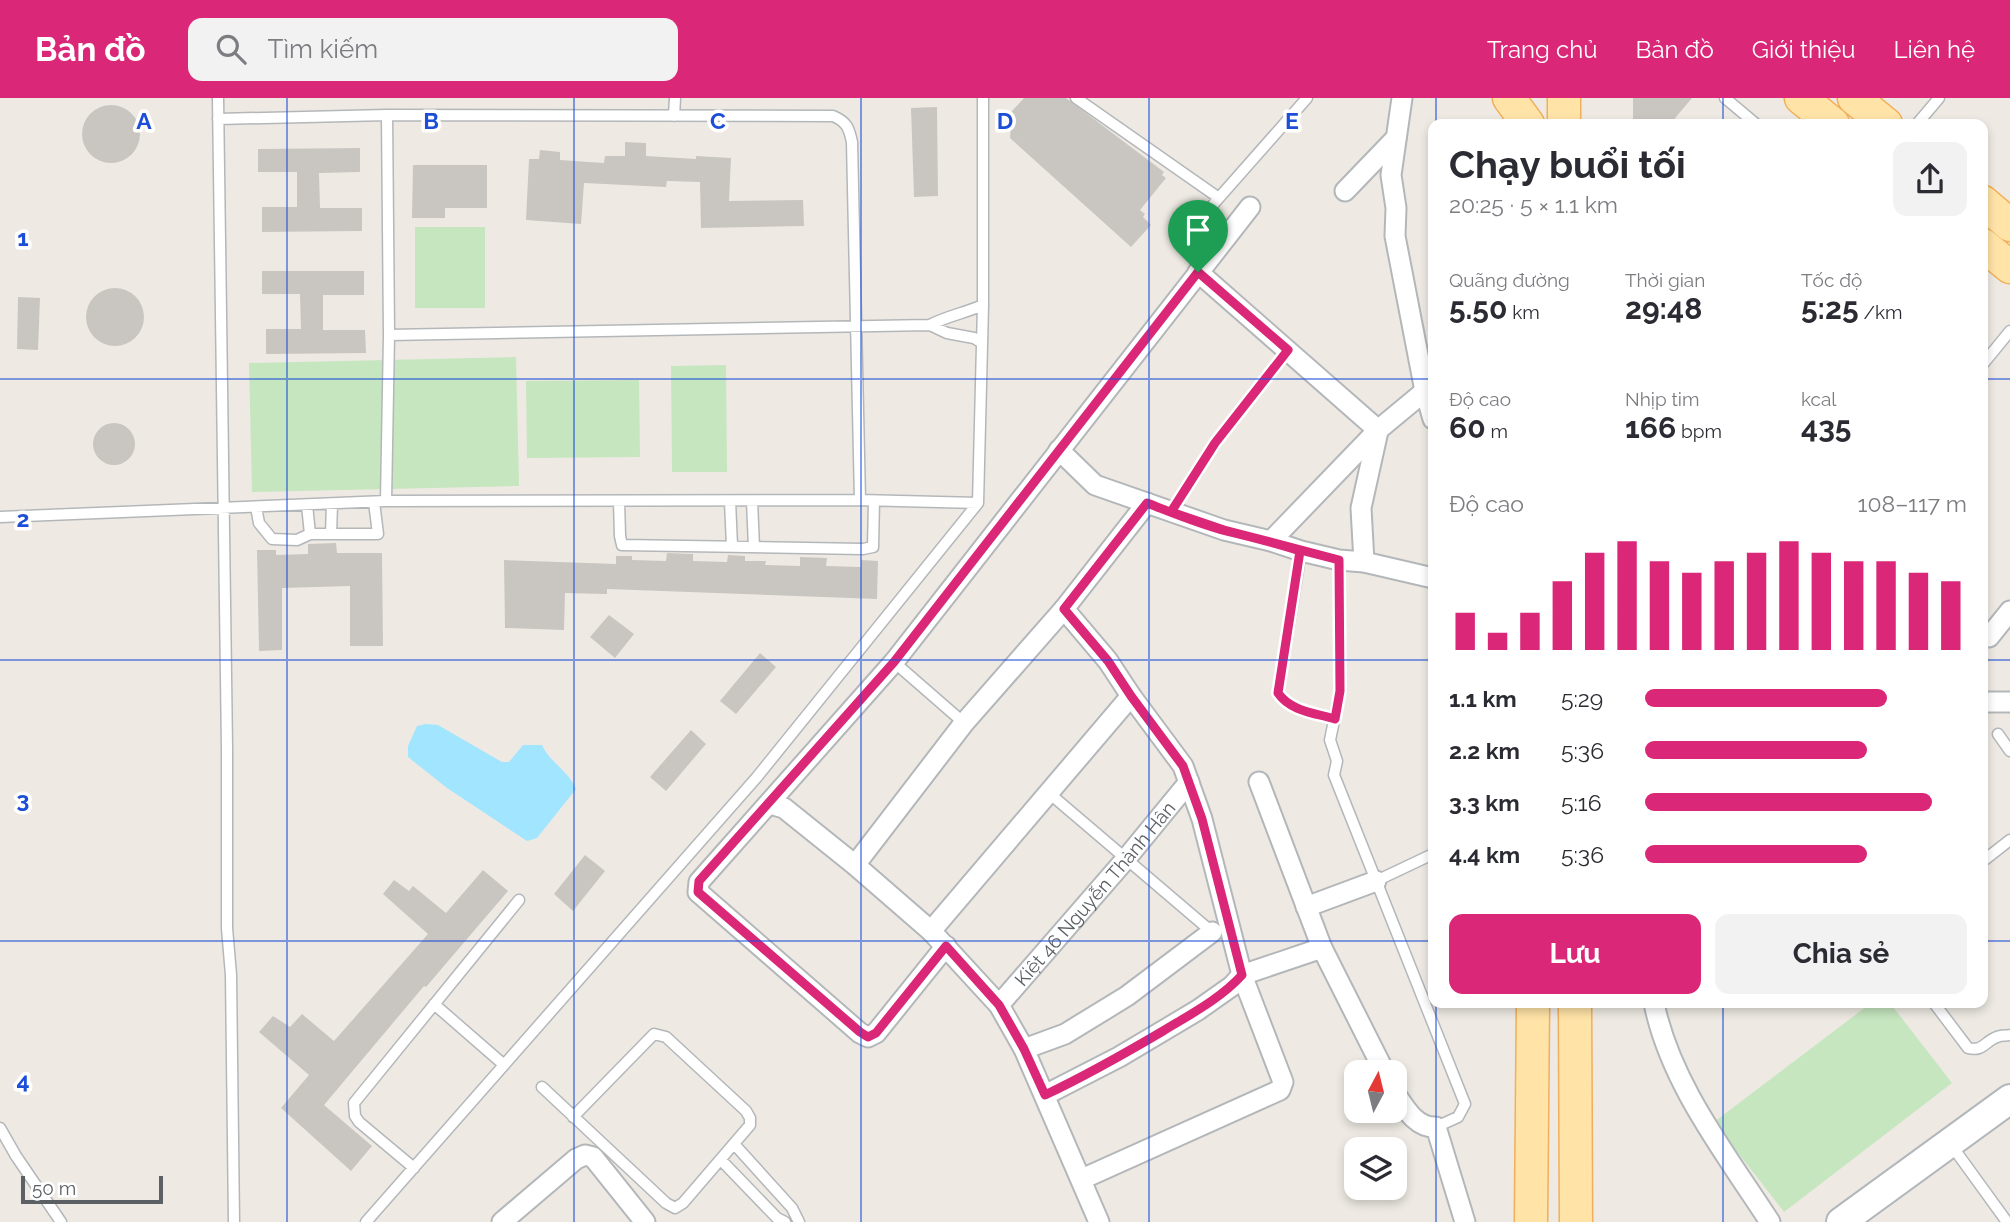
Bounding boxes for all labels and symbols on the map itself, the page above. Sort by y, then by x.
text: A [136,107,152,134]
text: B [423,107,439,134]
text: C [710,107,726,134]
text: D [997,107,1013,134]
text: E [1285,107,1299,134]
pin [1168,200,1228,272]
text: 1 [17,224,29,251]
text: 2 [17,505,29,532]
text: 3 [17,786,29,813]
street label: Kiệt 46 Nguyễn Thành Hân [1010,797,1180,990]
north arrow [1344,1060,1407,1124]
text: 4 [16,1067,30,1094]
scale bar [21,1173,163,1205]

